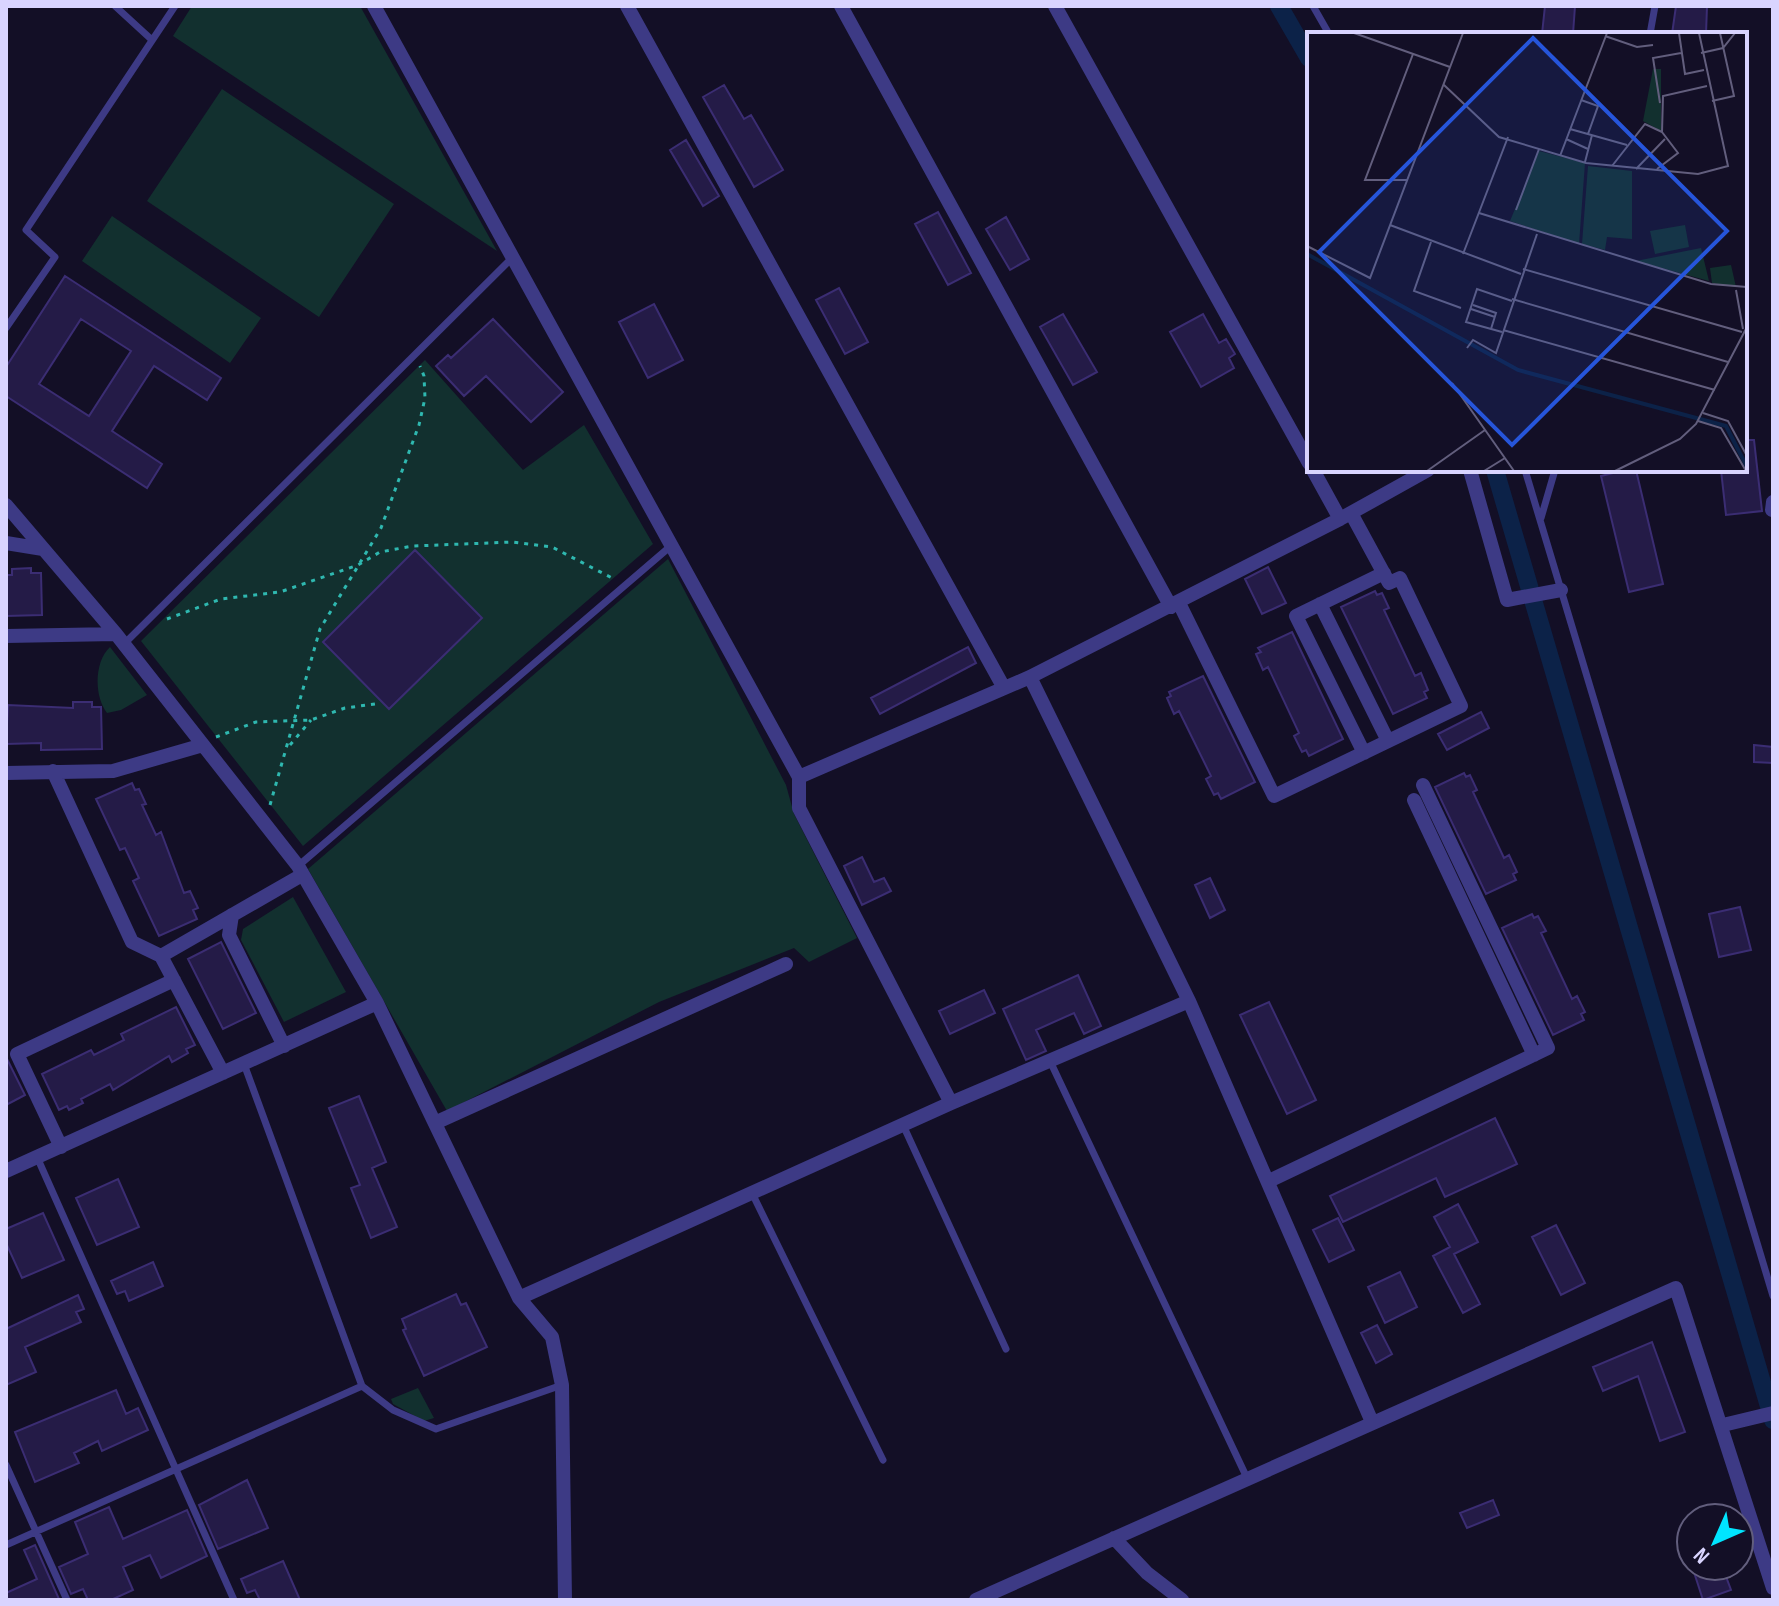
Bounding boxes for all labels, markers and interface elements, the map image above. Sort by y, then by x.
inset map [1307,32,1747,472]
north arrow [1675,1502,1755,1582]
text: N [1688,1541,1716,1569]

